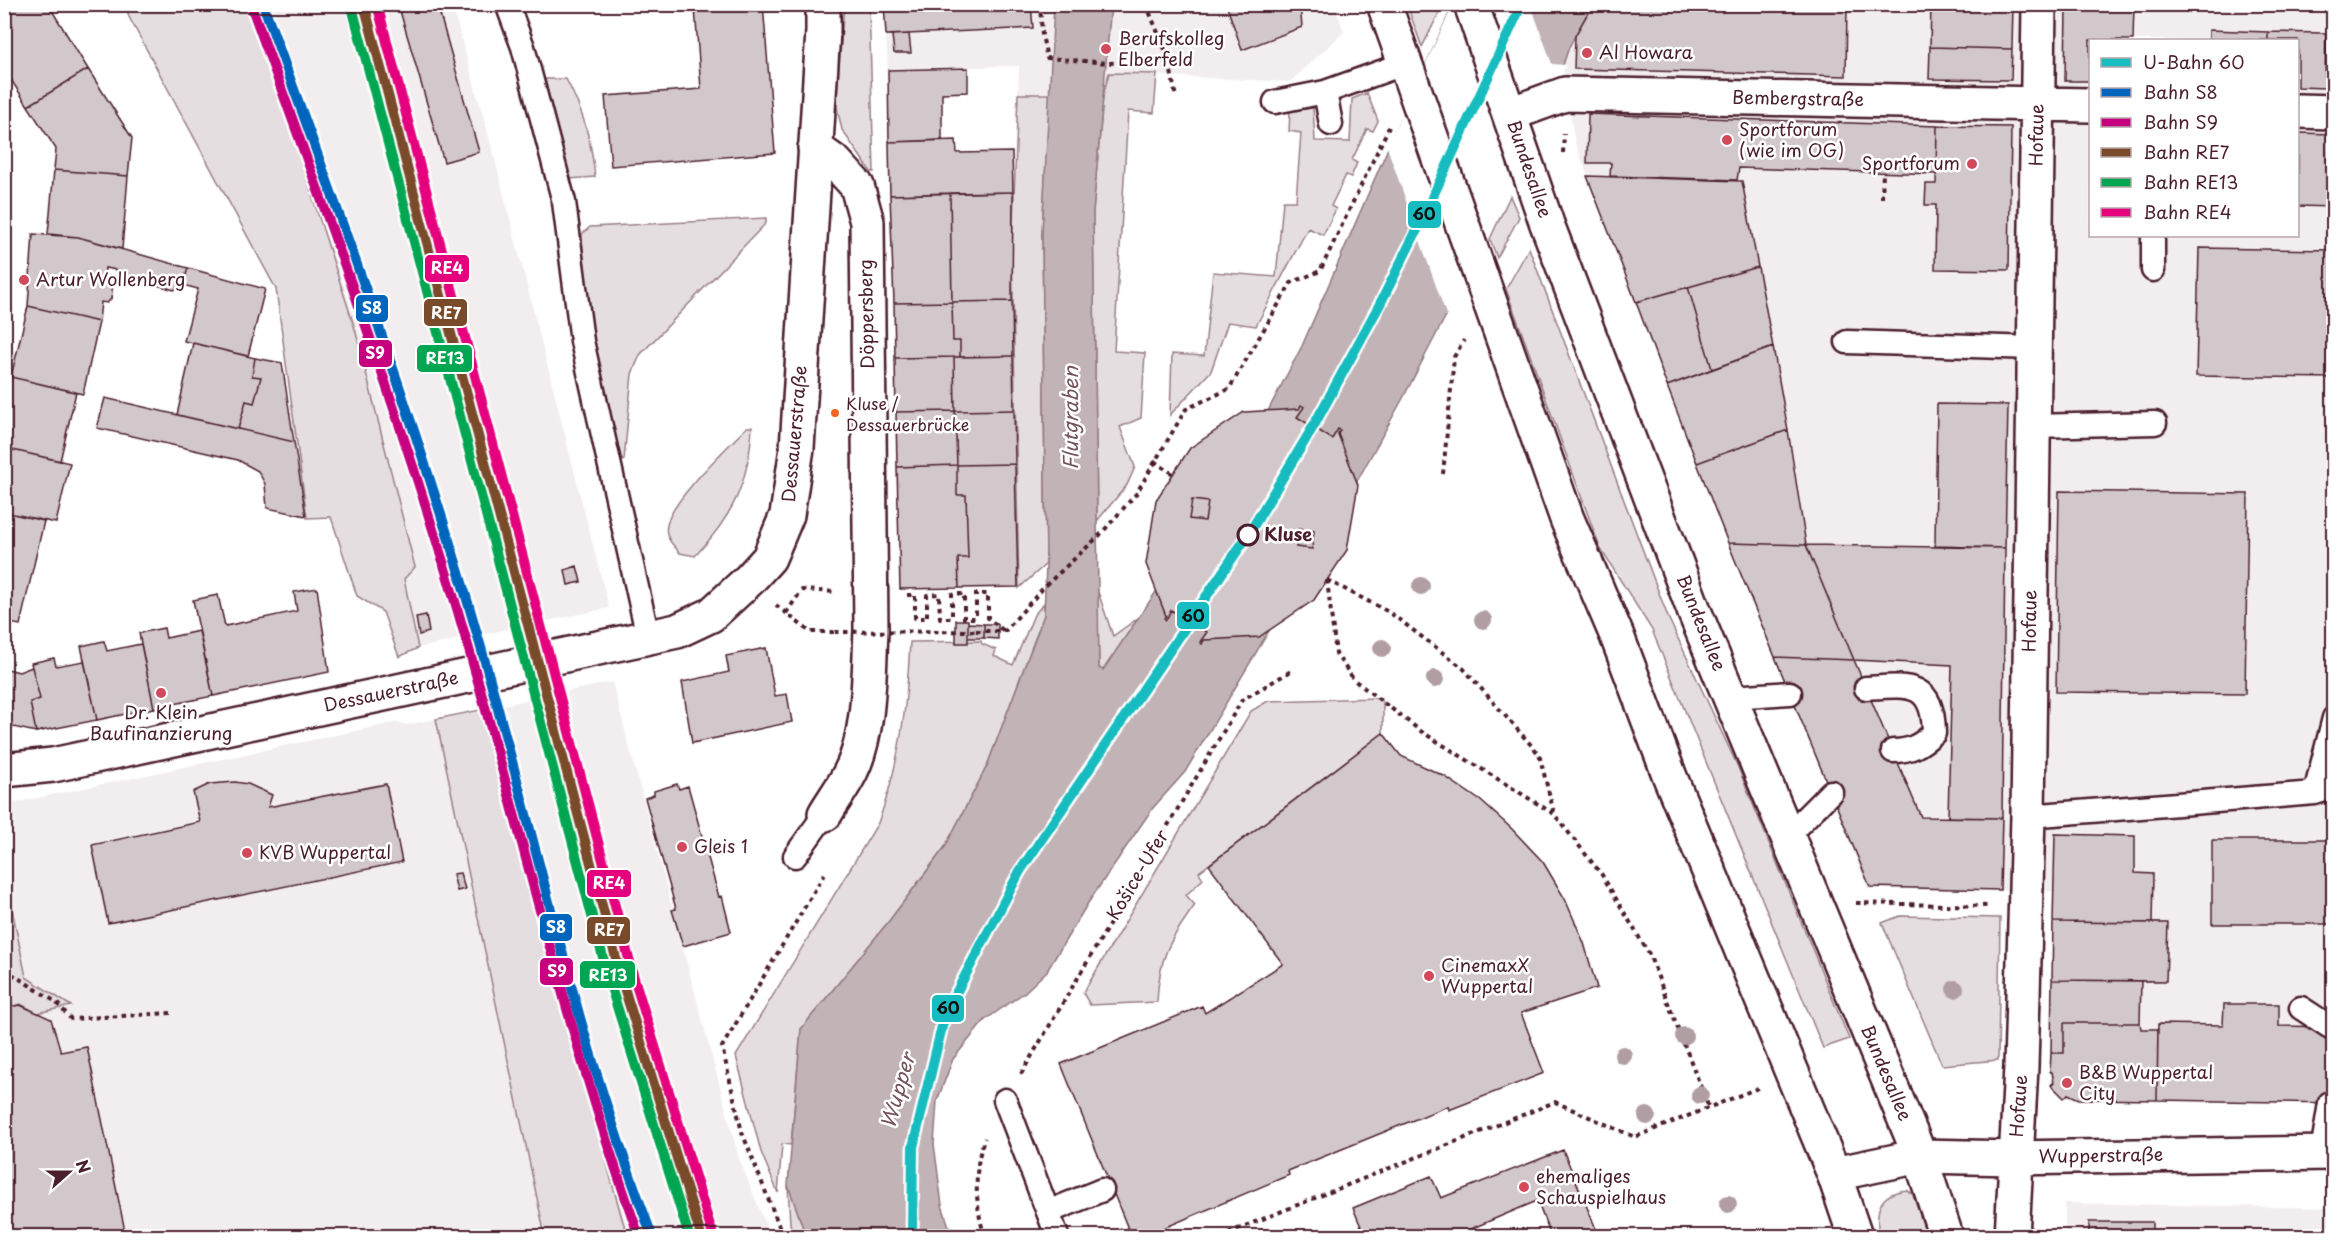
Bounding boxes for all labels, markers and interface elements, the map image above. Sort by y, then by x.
place label: Berufskolleg Elberfeld [1118,24,1225,72]
place label: Al Howara [1599,38,1694,65]
legend [2089,39,2299,237]
marker: Berufskolleg Elberfeld [1099,42,1113,56]
marker: Al Howara [1580,46,1594,60]
text: U-Bahn 60 [2143,48,2244,75]
text: Bahn S8 [2143,78,2218,105]
street label: Bembergstraße [1732,83,1864,112]
street label: Hofaue [2021,104,2050,166]
text: Bahn S9 [2143,108,2218,135]
place label: Sportforum (wie im OG) [1739,115,1844,163]
street label: Bundesallee [1501,116,1560,221]
marker: Sportforum (wie im OG) [1720,133,1734,147]
text: Bahn RE7 [2143,138,2230,165]
place label: Sportforum [1862,149,1960,176]
marker: Sportforum [1965,157,1979,171]
text: Bahn RE13 [2143,168,2238,195]
text: Bahn RE4 [2143,198,2232,225]
line badge: 60 [1407,200,1442,229]
text: 60 [1412,201,1436,225]
line badge: RE4 [424,254,470,283]
text: RE4 [431,255,463,279]
street label: Döppersberg [851,259,880,369]
place label: Artur Wollenberg [36,265,185,292]
marker: Artur Wollenberg [17,273,31,287]
line badge: S8 [355,294,389,323]
text: S8 [362,295,382,319]
line badge: RE7 [423,298,468,327]
text: RE7 [431,300,462,324]
line badge: S9 [358,339,393,368]
text: S9 [365,340,385,364]
line badge: RE13 [416,344,473,373]
text: RE13 [426,345,465,369]
street label: Dessauerstraße [774,364,813,503]
water label: Flutgraben [1055,365,1085,470]
place label: Kluse / Dessauerbrücke [846,391,969,436]
marker: Kluse / Dessauerbrücke [829,407,841,419]
place label: Kluse [1264,520,1312,547]
marker: Kluse [1237,524,1259,546]
street label: Bundesallee [1671,570,1734,675]
street label: Hofaue [2014,590,2043,652]
line badge: 60 [1176,601,1210,630]
text: 60 [1181,603,1205,627]
street label: Dessauerstraße [321,663,461,718]
marker: Dr. Klein Baufinanzierung [154,686,168,700]
place label: Dr. Klein Baufinanzierung [90,698,232,746]
street label: Košice-Ufer [1099,823,1175,925]
place label: Gleis 1 [694,832,748,859]
place label: KVB Wuppertal [259,838,391,865]
marker: Gleis 1 [675,840,689,854]
marker: KVB Wuppertal [240,846,254,860]
line badge: RE4 [586,869,632,898]
text: RE4 [593,870,625,894]
line badge: S8 [539,913,573,942]
text: S8 [546,914,566,938]
line badge: RE7 [586,916,631,945]
text: RE7 [594,917,625,941]
place label: CinemaxX Wuppertal [1441,951,1533,999]
line badge: S9 [539,957,574,986]
text: S9 [547,958,567,982]
line badge: RE13 [579,960,636,989]
text: RE13 [589,962,628,986]
marker: CinemaxX Wuppertal [1422,969,1436,983]
line badge: 60 [931,994,965,1023]
text: 60 [936,995,960,1019]
street label: Bundesallee [1855,1020,1920,1125]
water label: Wupper [872,1047,923,1132]
place label: B&B Wuppertal City [2079,1058,2213,1106]
street label: Hofaue [2002,1074,2033,1138]
marker: B&B Wuppertal City [2060,1076,2074,1090]
street label: Wupperstraße [2038,1140,2164,1169]
north arrow [39,1142,99,1202]
text: N [70,1156,97,1176]
place label: ehemaliges Schauspielhaus [1536,1162,1666,1210]
marker: ehemaliges Schauspielhaus [1517,1180,1531,1194]

